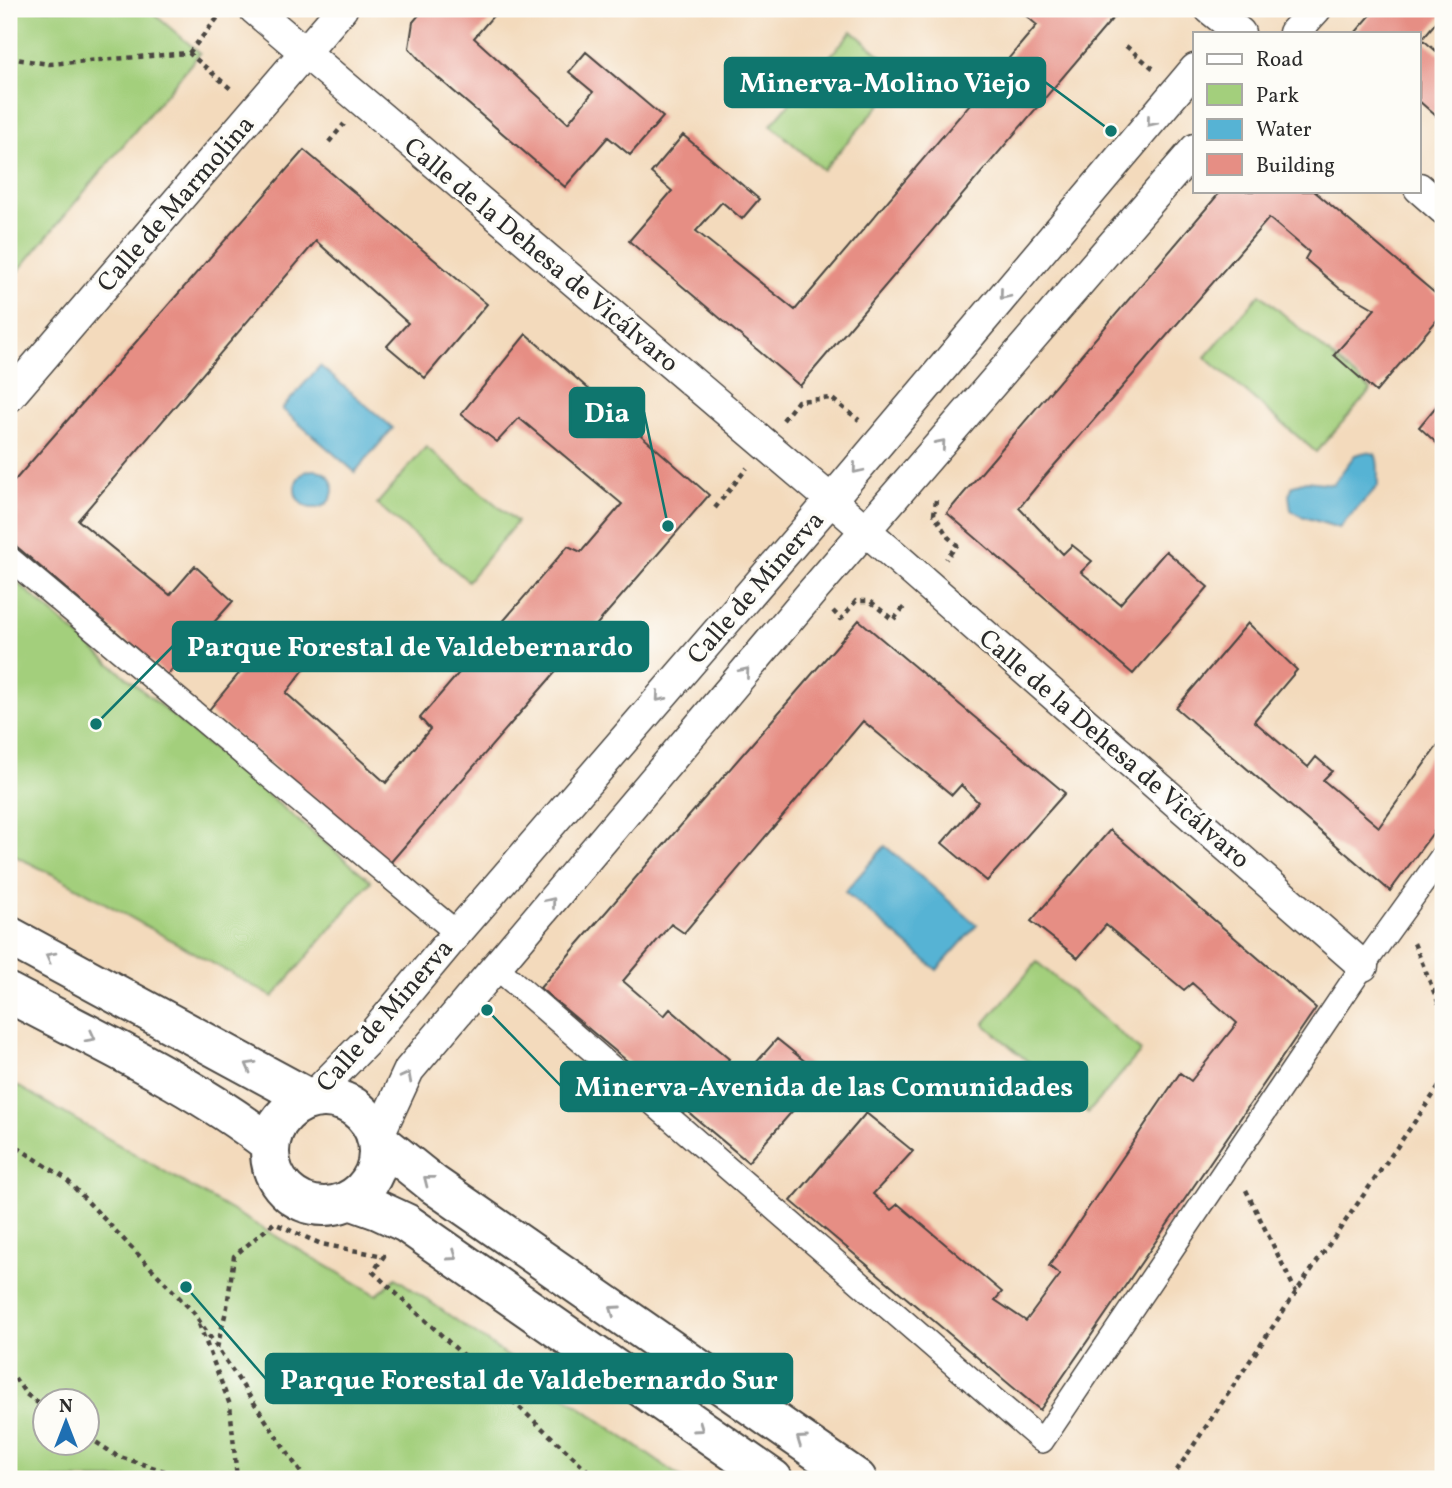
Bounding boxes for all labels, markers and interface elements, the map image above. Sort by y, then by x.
legend [1193,32,1420,192]
text: Road [1256,46,1303,75]
callout: Minerva-Molino Viejo [725,58,1045,107]
text: Minerva-Molino Viejo [739,65,1031,104]
text: Park [1256,82,1299,111]
street label: Calle de Marmolina [89,108,264,301]
one-way arrow [1147,113,1159,126]
text: Water [1256,116,1312,145]
street label: Calle de la Dehesa de Vicálvaro [395,130,686,381]
text: Building [1256,152,1335,181]
one-way arrow [1000,287,1012,300]
callout: Dia [570,388,644,437]
text: Dia [584,395,630,434]
one-way arrow [933,439,945,452]
one-way arrow [853,460,865,473]
street label: Calle de Minerva [680,504,833,673]
street label: Calle de la Dehesa de Vicálvaro [970,621,1257,878]
callout: Parque Forestal de Valdebernardo [173,622,648,671]
text: Parque Forestal de Valdebernardo [187,629,633,668]
one-way arrow [737,667,749,680]
one-way arrow [656,688,668,701]
one-way arrow [543,897,555,910]
street label: Calle de Minerva [309,932,462,1101]
one-way arrow [45,952,57,966]
one-way arrow [84,1029,96,1042]
one-way arrow [245,1061,257,1074]
callout: Minerva-Avenida de las Comunidades [561,1062,1087,1111]
text: Minerva-Avenida de las Comunidades [575,1069,1073,1108]
one-way arrow [398,1072,412,1085]
one-way arrow [423,1175,435,1188]
one-way arrow [445,1248,458,1261]
one-way arrow [609,1306,622,1318]
callout: Parque Forestal de Valdebernardo Sur [266,1354,792,1403]
text: Parque Forestal de Valdebernardo Sur [280,1362,778,1401]
north arrow [32,1386,102,1456]
text: N [59,1394,73,1420]
one-way arrow [691,1420,704,1432]
one-way arrow [796,1436,809,1448]

